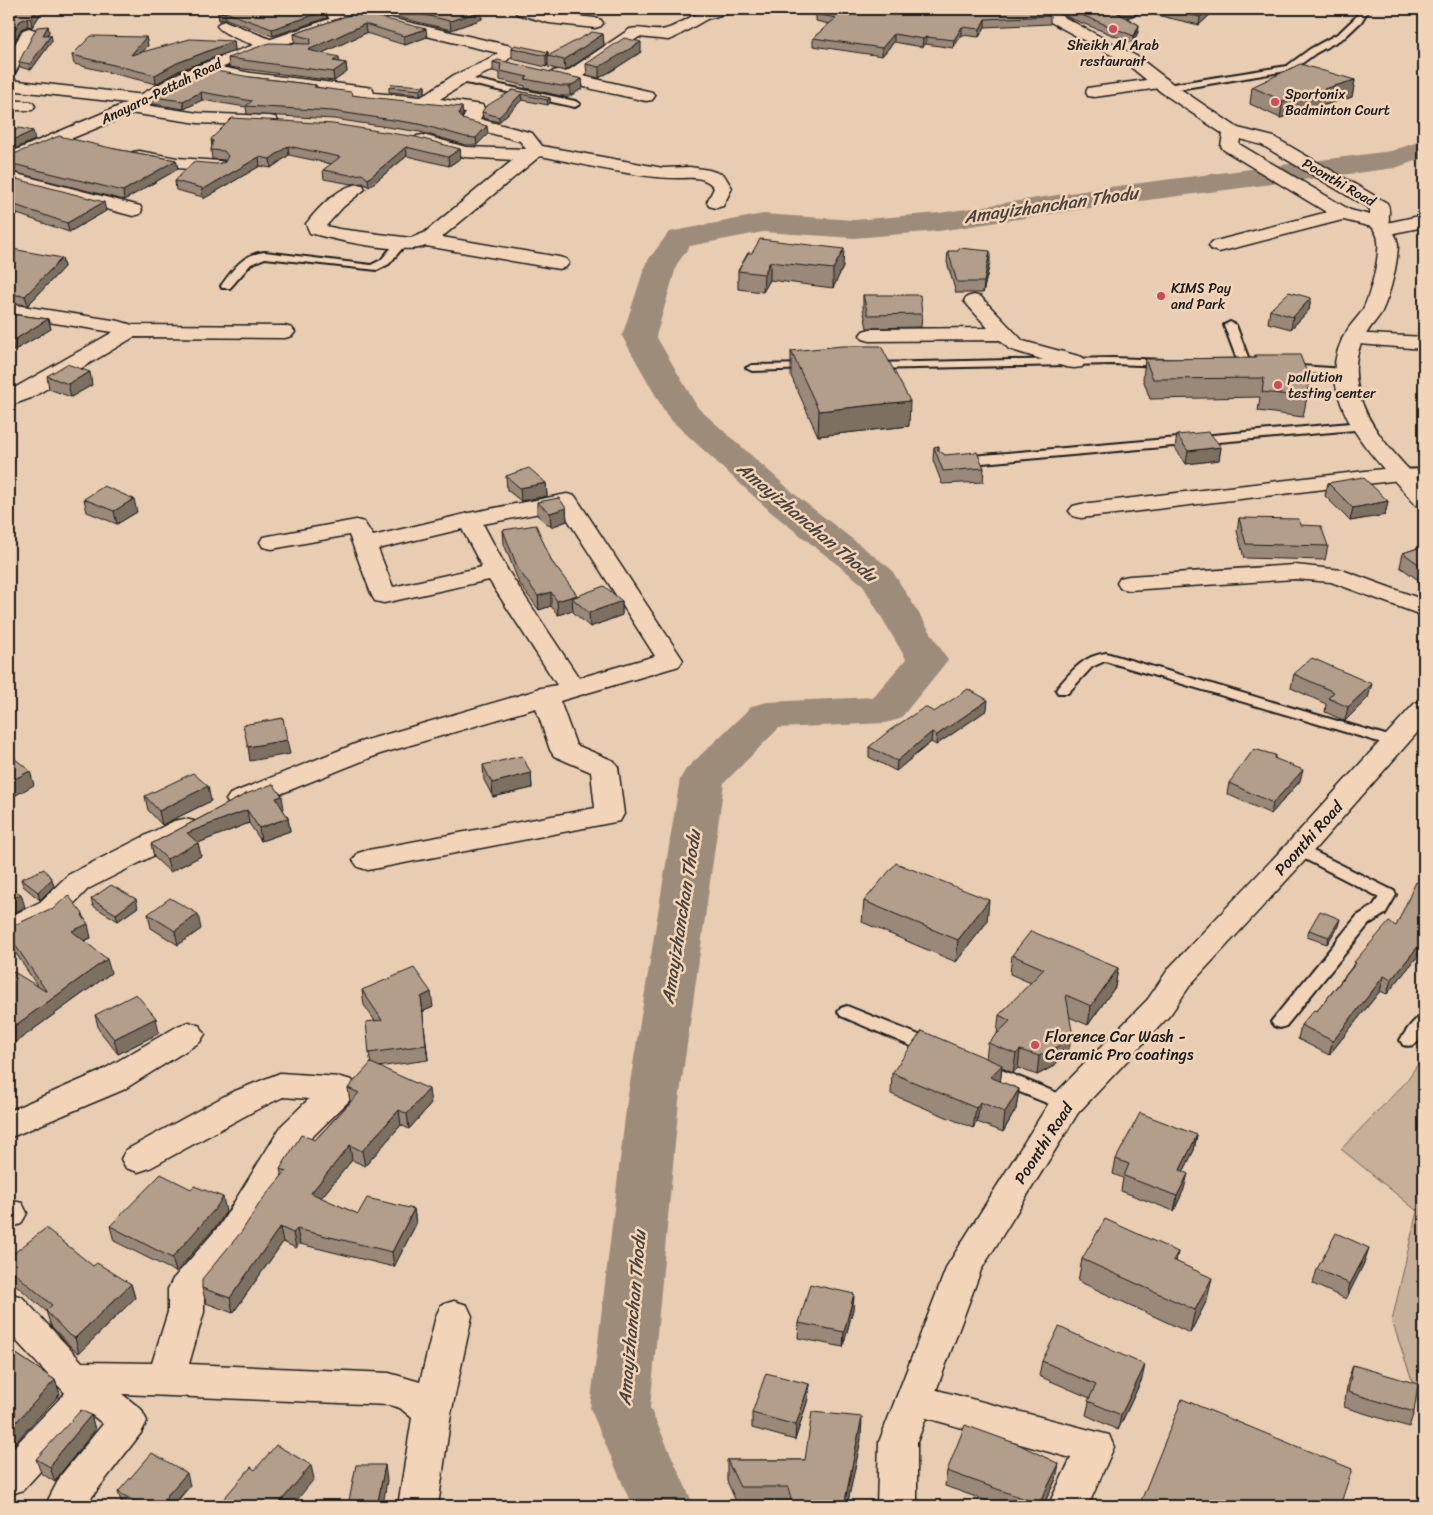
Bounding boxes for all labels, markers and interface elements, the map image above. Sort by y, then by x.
marker: Sheikh Al Arab restaurant [1107,23,1119,35]
place label: Sheikh Al Arab restaurant [1067,33,1159,74]
street label: Anayara-Pettah Road [95,50,228,132]
place label: Sportonix Badminton Court [1285,82,1390,123]
marker: Sportonix Badminton Court [1269,96,1281,108]
street label: Poonthi Road [1297,151,1382,214]
water label: Amayizhanchan Thodu [961,177,1142,233]
place label: KIMS Pay and Park [1171,276,1232,317]
marker: KIMS Pay and Park [1155,290,1167,302]
place label: pollution testing center [1287,365,1377,406]
marker: pollution testing center [1272,379,1284,391]
water label: Amayizhanchan Thodu [729,453,886,592]
street label: Poonthi Road [1267,793,1351,883]
water label: Amayizhanchan Thodu [651,826,711,1007]
place label: Florence Car Wash - Ceramic Pro coatings [1045,1022,1194,1069]
marker: Florence Car Wash - Ceramic Pro coatings [1029,1039,1041,1051]
street label: Poonthi Road [1006,1095,1082,1190]
water label: Amayizhanchan Thodu [608,1227,656,1408]

